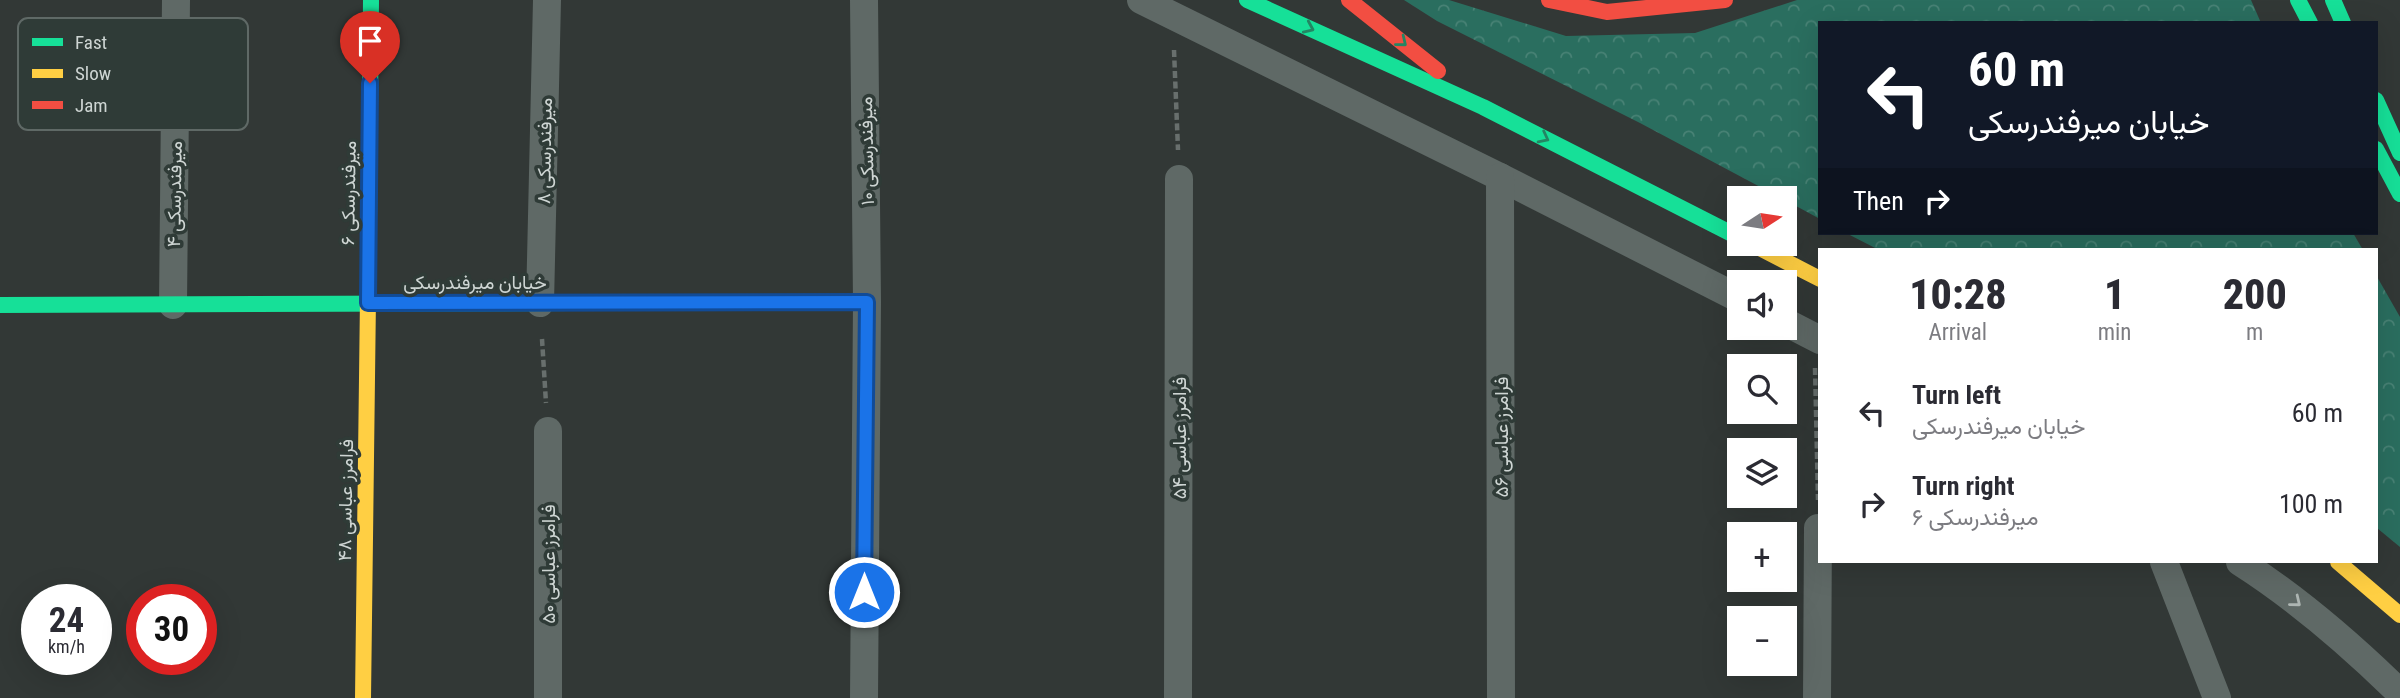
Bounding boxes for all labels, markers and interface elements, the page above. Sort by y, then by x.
pin [340,11,400,83]
legend [18,18,248,130]
one-way arrow [1302,20,1314,34]
icon: arrive [351,22,389,60]
text: Fast [75,31,107,54]
one-way arrow [1395,34,1407,47]
text: 60 m [1968,41,2065,98]
icon: left [1853,49,1944,140]
text: Slow [75,62,111,85]
text: Jam [75,94,108,117]
street label: میرفندرسکی ۱۰ [854,96,879,206]
street label: میرفندرسکی ۸ [532,98,557,204]
text: خیابان میرفندرسکی [1968,103,2209,141]
one-way arrow [1537,130,1549,144]
street label: میرفندرسکی ۴ [162,141,187,247]
street label: میرفندرسکی ۶ [336,141,361,245]
icon: right [1918,182,1956,220]
north arrow [1727,186,1797,256]
map controls [1727,186,1797,676]
text: Then [1853,186,1904,216]
button: sound [1727,270,1797,340]
text: 10:28 [1909,270,2006,319]
text: 1 [2104,270,2125,319]
text: 200 [2223,270,2287,319]
street label: خیابان میرفندرسکی [403,271,547,294]
text: Arrival [1929,319,1987,346]
text: min [2098,319,2131,346]
text: m [2246,319,2263,346]
button: search [1727,354,1797,424]
street label: فرامرز عباسی ۵۴ [1168,377,1191,499]
street label: فرامرز عباسی ۵۶ [1490,377,1513,497]
text: Turn left [1912,380,2001,410]
icon: left [1853,394,1891,432]
text: 60 m [2292,398,2343,428]
text: خیابان میرفندرسکی [1912,413,2086,440]
button: layers [1727,438,1797,508]
street label: فرامرز عباسی ۴۸ [333,439,358,561]
text: Turn right [1912,471,2014,501]
icon: right [1853,485,1891,523]
text: 100 m [2279,489,2343,519]
street label: فرامرز عباسی ۵۰ [537,504,560,624]
text: میرفندرسکی ۶ [1912,504,2039,531]
button: + [1727,522,1797,592]
position arrow [827,555,901,629]
speed limit sign: 30 [126,584,217,675]
one-way arrow [2288,593,2300,606]
text: 24 [49,600,84,641]
button: − [1727,606,1797,676]
text: km/h [48,636,85,657]

